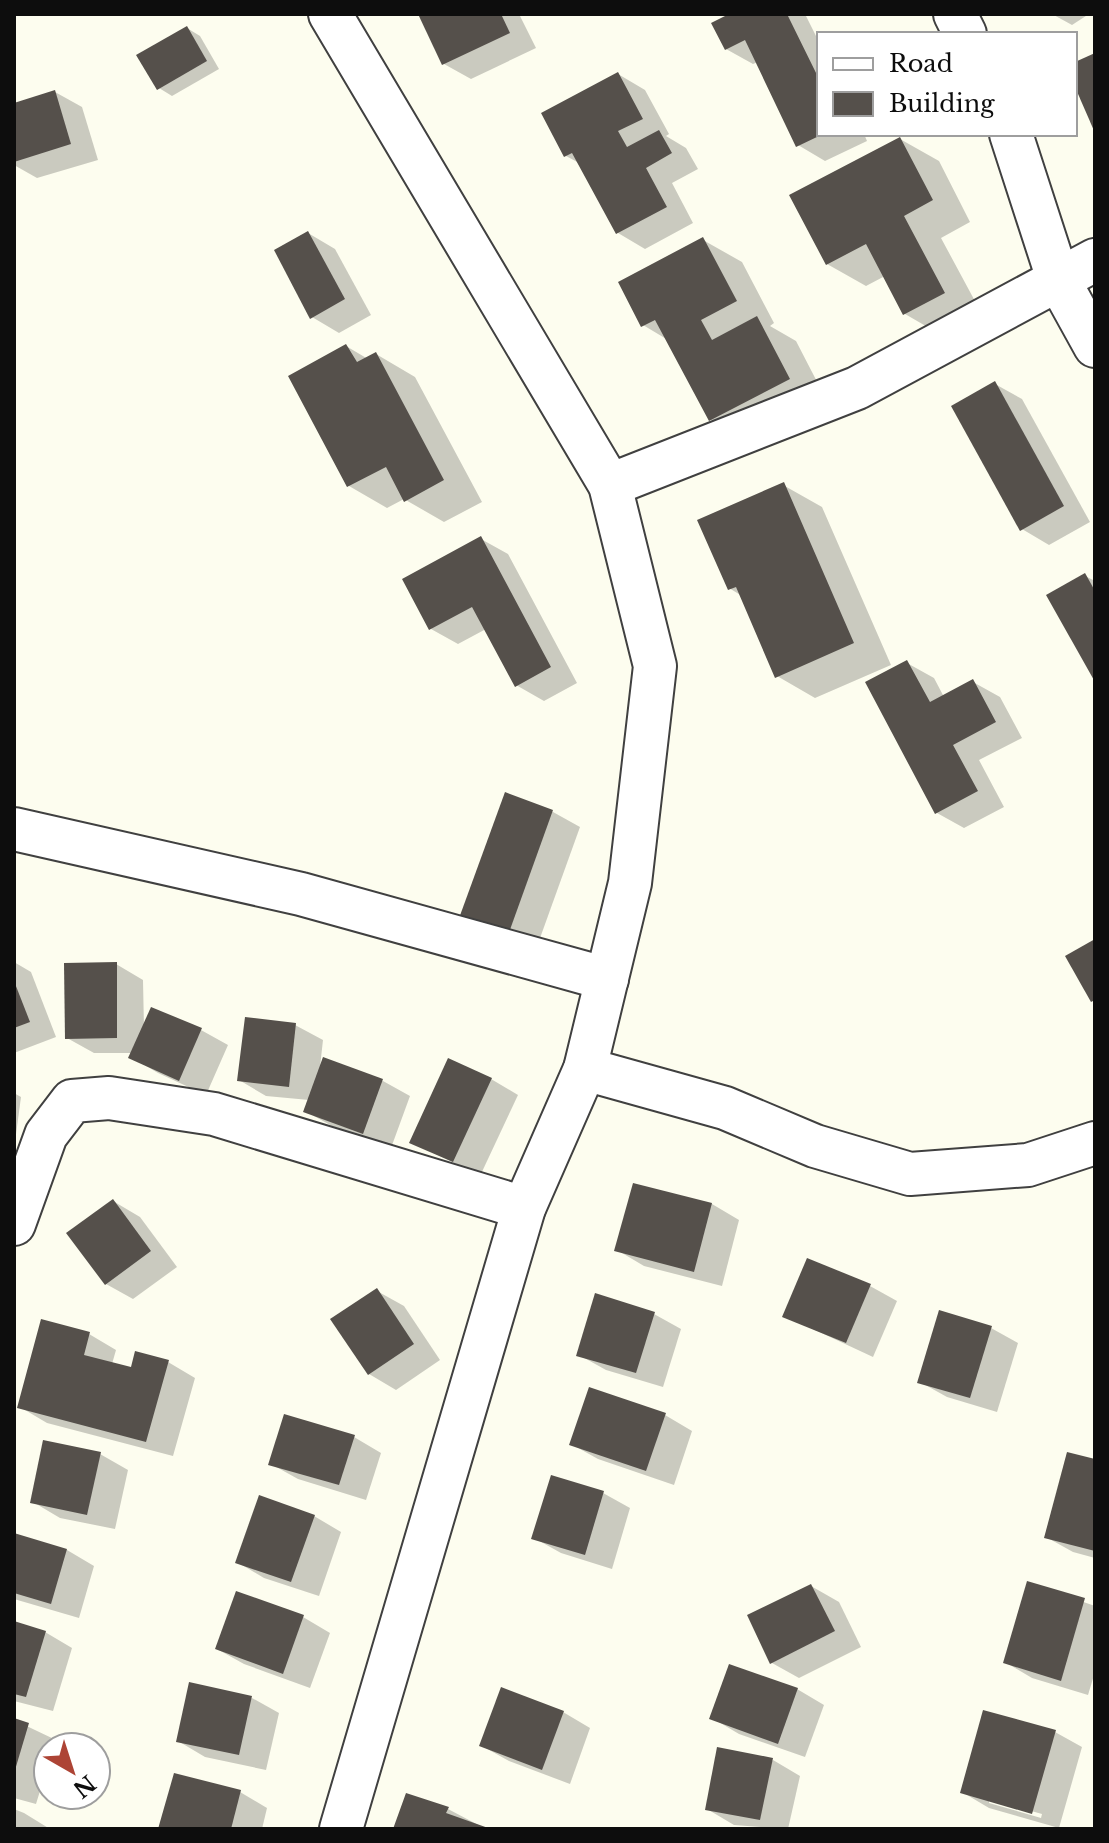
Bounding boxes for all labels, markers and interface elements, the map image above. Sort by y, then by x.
legend [817,32,1077,136]
text: Road [889,49,953,78]
text: Building [889,89,995,118]
north arrow [32,1731,112,1811]
text: N [67,1769,101,1803]

